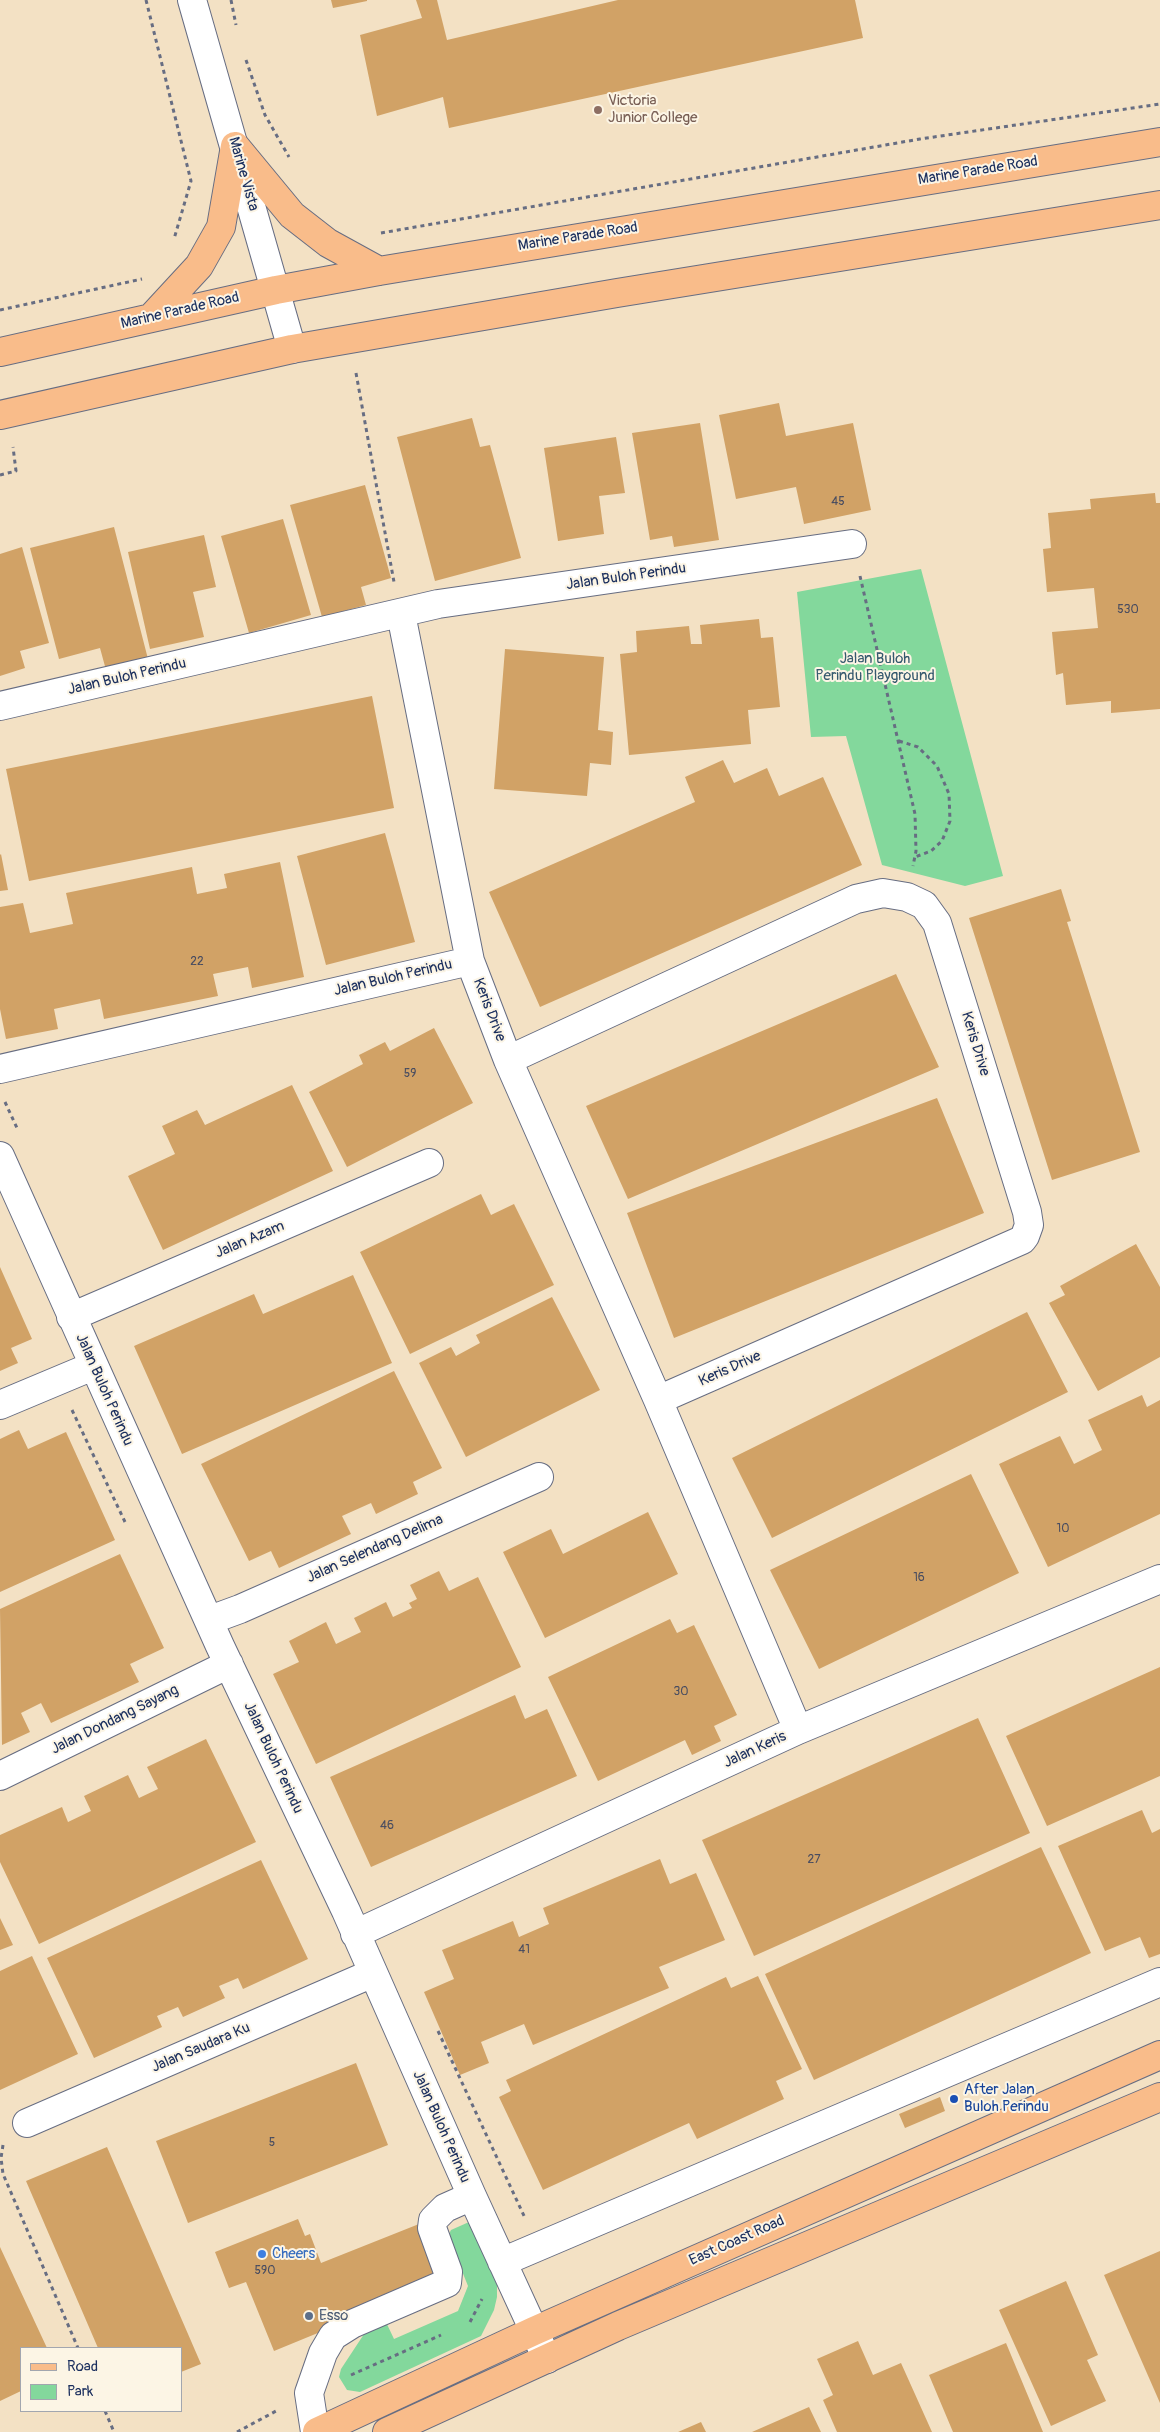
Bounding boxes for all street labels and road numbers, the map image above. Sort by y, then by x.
street label: Marine Vista [224,135,262,213]
street label: Marine Parade Road [917,153,1039,189]
street label: Marine Parade Road [517,219,639,255]
street label: Marine Parade Road [119,289,241,333]
street label: Jalan Buloh Perindu [565,560,687,594]
street label: Jalan Buloh Perindu [66,655,188,699]
street label: Jalan Buloh Perindu [332,956,454,1000]
street label: Keris Drive [469,976,509,1044]
street label: Keris Drive [957,1010,993,1078]
street label: Jalan Azam [213,1217,287,1263]
street label: Jalan Buloh Perindu [71,1331,137,1449]
street label: Keris Drive [696,1347,764,1391]
street label: Jalan Selendang Delima [304,1511,446,1587]
street label: Jalan Dondang Sayang [48,1681,182,1759]
street label: Jalan Buloh Perindu [239,1699,307,1817]
street label: Jalan Keris [721,1728,789,1772]
street label: Jalan Saudara Ku [149,2019,253,2077]
street label: Jalan Buloh Perindu [408,2068,474,2186]
street label: East Coast Road [687,2212,787,2270]

